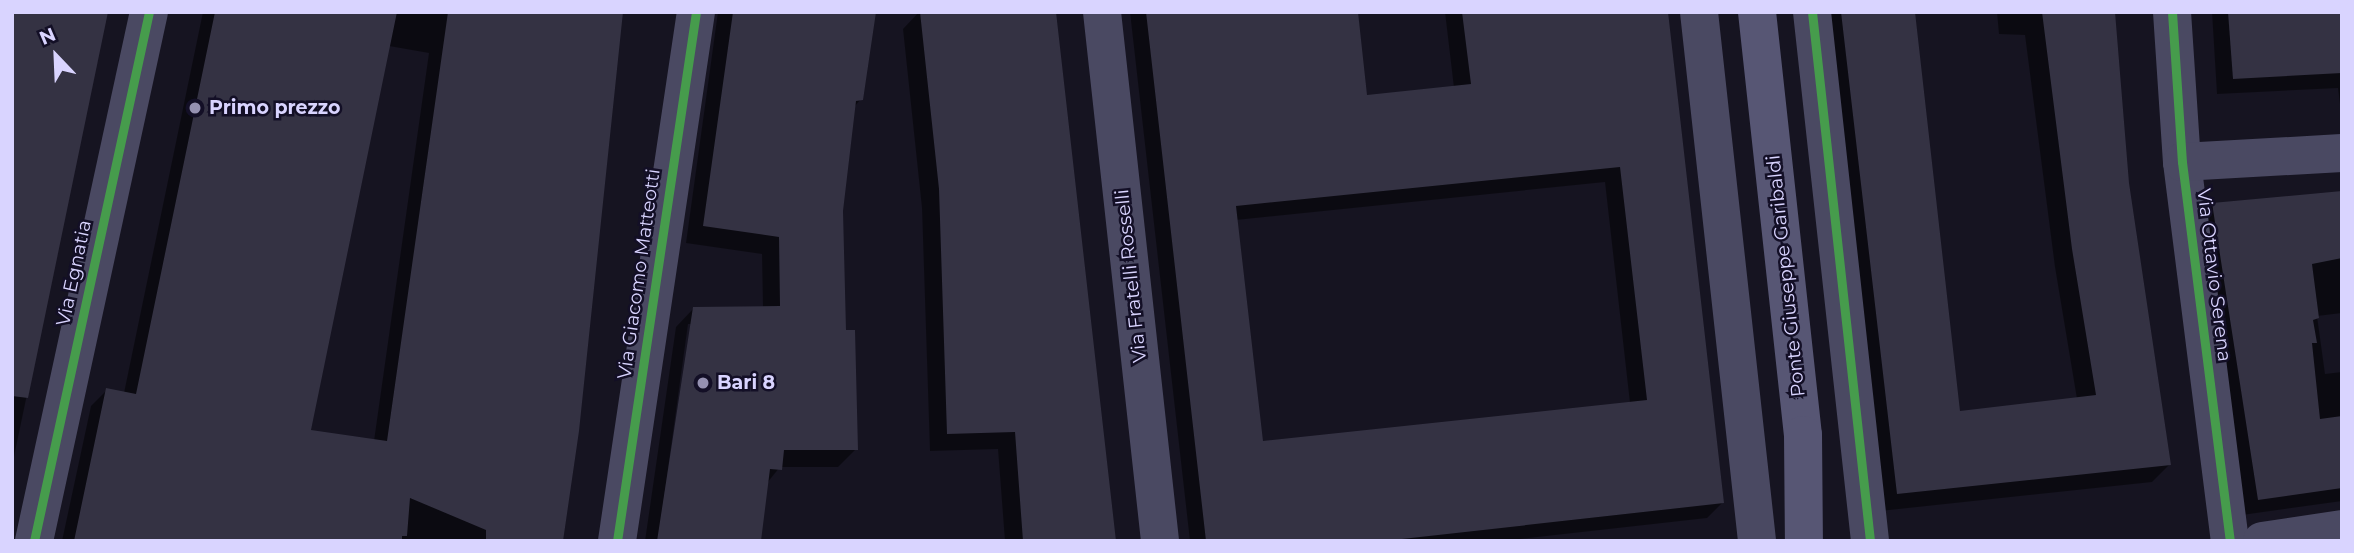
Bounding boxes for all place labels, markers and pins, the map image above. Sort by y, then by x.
place label: Primo prezzo [209,97,340,119]
marker: Primo prezzo [187,100,203,116]
place label: Bari 8 [717,372,775,394]
marker: Bari 8 [695,375,711,391]

